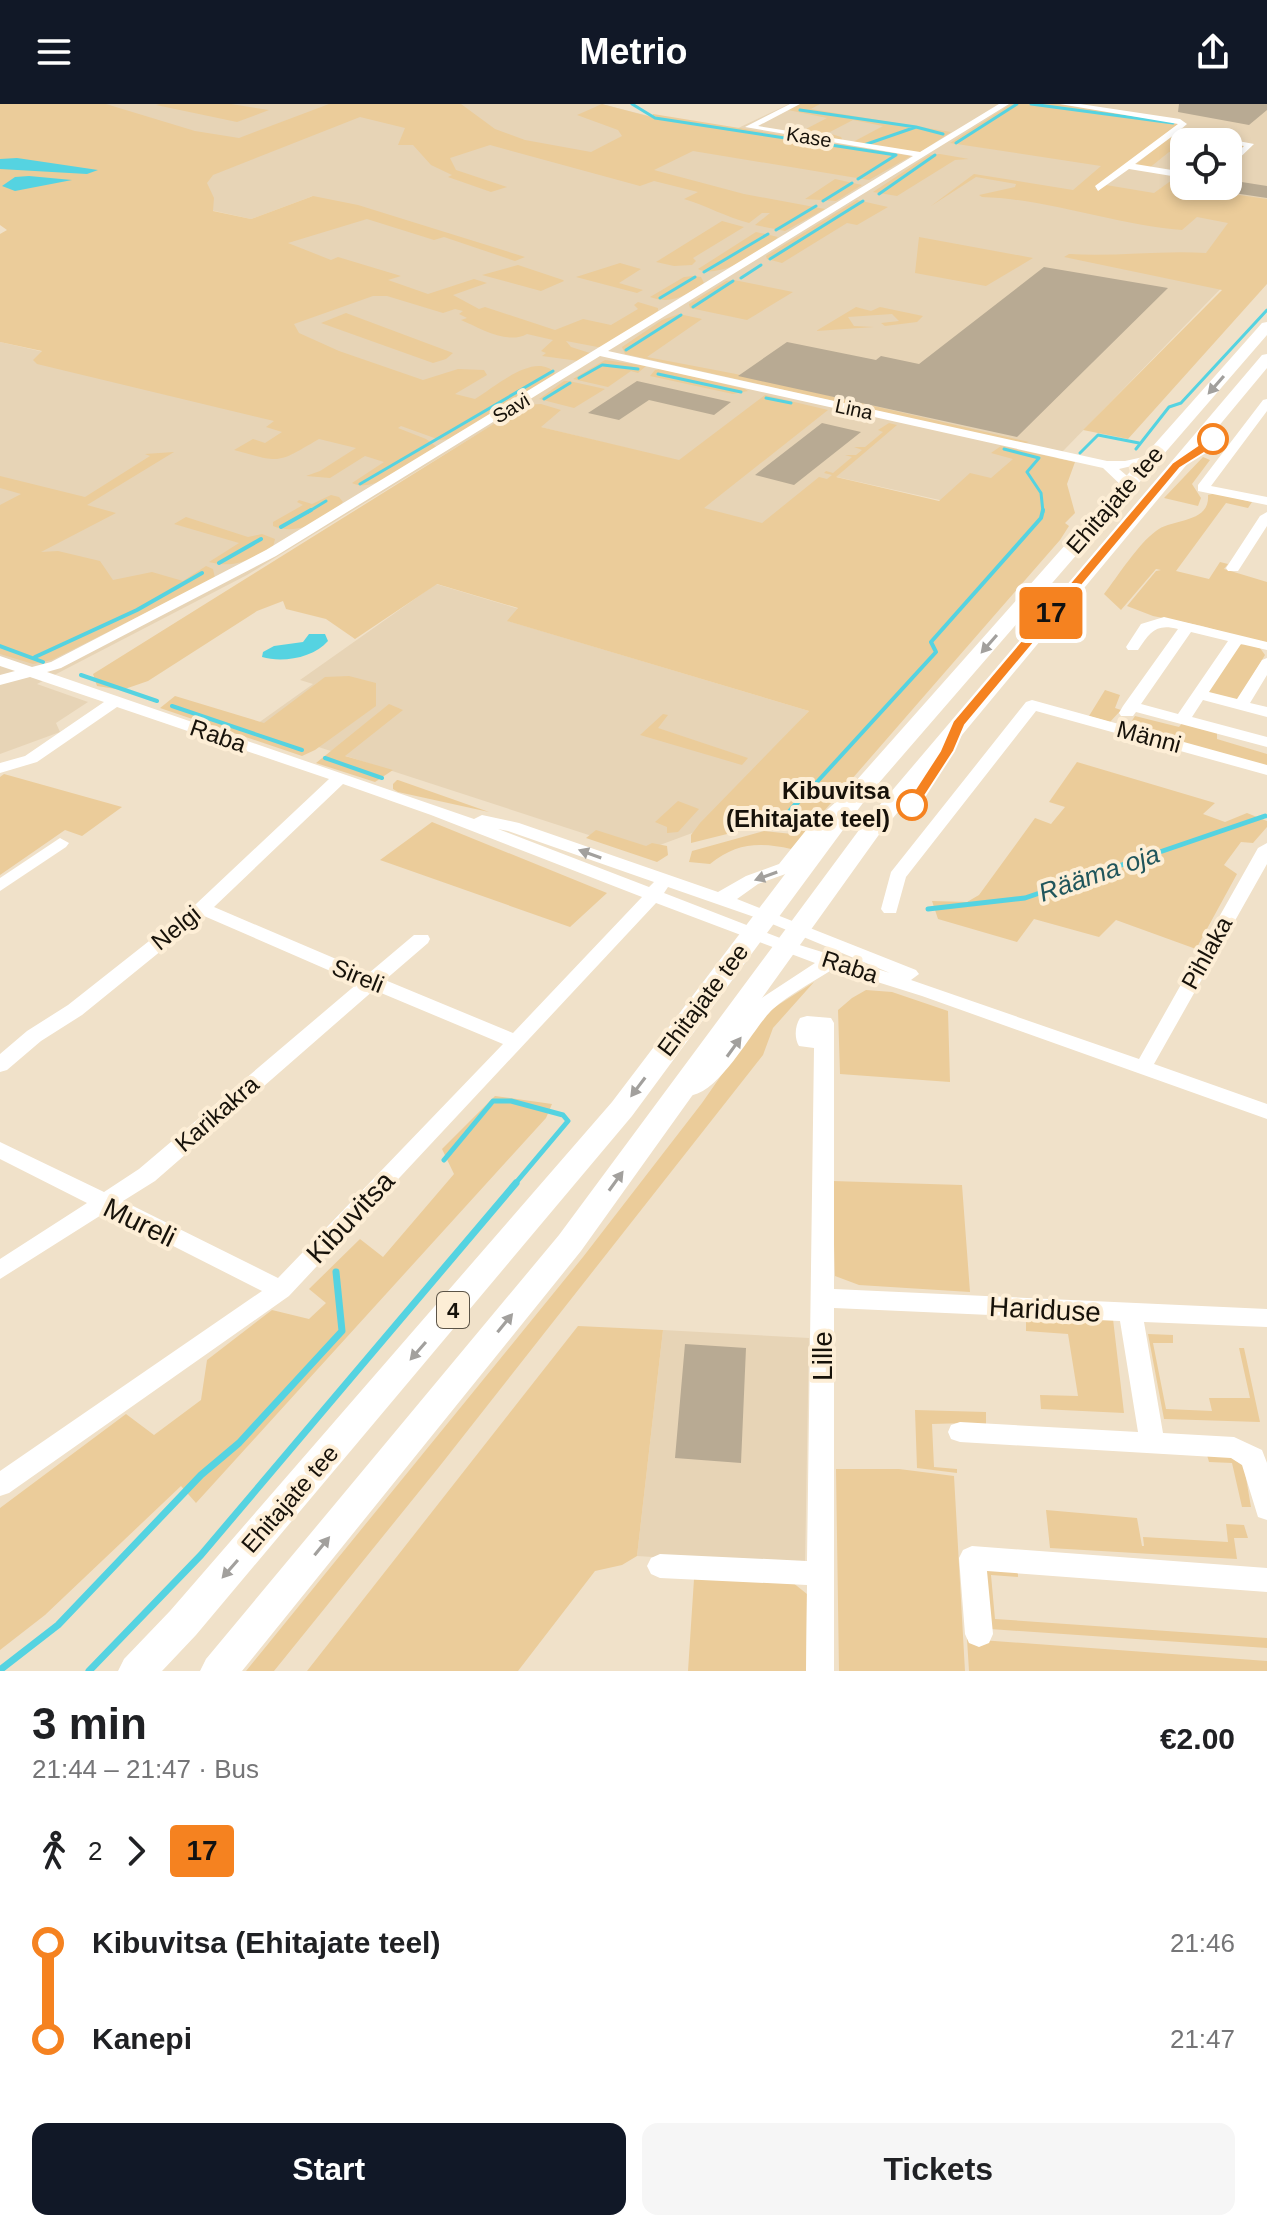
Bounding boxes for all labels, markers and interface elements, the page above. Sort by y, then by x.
icon: menu [32,30,76,74]
icon: share [1191,30,1235,74]
text: Metrio [580,31,688,72]
street label: Kase [785,123,833,151]
map controls [1170,128,1242,200]
button: locate [1170,128,1242,200]
one-way arrow [1207,375,1225,394]
street label: Savi [489,389,533,427]
street label: Lina [833,394,876,424]
unlabelled marker [1198,424,1228,454]
street label: Ehitajate tee [1061,440,1169,559]
line badge: 17 [1015,587,1087,639]
text: 17 [1035,597,1067,628]
one-way arrow [981,633,998,653]
street label: Raba [187,713,250,758]
street label: Männi [1114,715,1184,758]
place label: Kibuvitsa (Ehitajate teel) [726,777,891,832]
marker: Kibuvitsa (Ehitajate teel) [897,790,927,820]
water label: Rääma oja [1035,838,1163,908]
one-way arrow [578,847,602,860]
one-way arrow [754,870,778,882]
street label: Nelgi [146,900,205,955]
street label: Pihlaka [1176,911,1238,994]
street label: Ehitajate tee [652,938,754,1061]
street label: Raba [819,945,882,988]
street label: Sireli [328,953,388,998]
one-way arrow [726,1036,741,1057]
street label: Karikakra [170,1070,264,1157]
one-way arrow [631,1077,647,1097]
street label: Kibuvitsa [300,1165,401,1269]
one-way arrow [608,1170,624,1191]
street label: Mureli [99,1192,181,1253]
street label: Hariduse [988,1291,1102,1328]
road number: 4 [437,1292,469,1328]
one-way arrow [496,1313,513,1333]
street label: Lille [807,1331,838,1381]
one-way arrow [410,1341,427,1361]
street label: Ehitajate tee [236,1439,344,1558]
one-way arrow [313,1536,330,1556]
one-way arrow [221,1559,239,1578]
text: 3 min [32,1699,147,1748]
text: €2.00 [1160,1722,1235,1755]
text: 21:44 – 21:47 · Bus [32,1754,259,1784]
icon: walk [32,1829,76,1873]
icon: forward [114,1829,158,1873]
text: 17 [186,1835,218,1866]
text: 2 [88,1836,102,1866]
text: Kibuvitsa (Ehitajate teel) [92,1926,440,1959]
text: 21:46 [1170,1928,1235,1958]
text: Kanepi [92,2022,192,2055]
text: 21:47 [1170,2024,1235,2054]
button: Start [32,2123,626,2215]
button: Tickets [642,2123,1235,2215]

